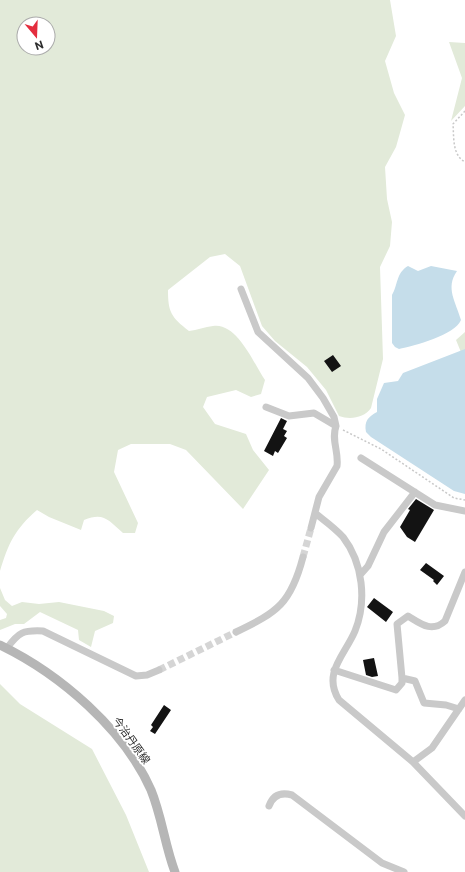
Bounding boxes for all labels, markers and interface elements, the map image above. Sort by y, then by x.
north arrow [16,16,56,56]
text: N [33,38,45,53]
street label: 今治丹原線 [111,714,153,766]

